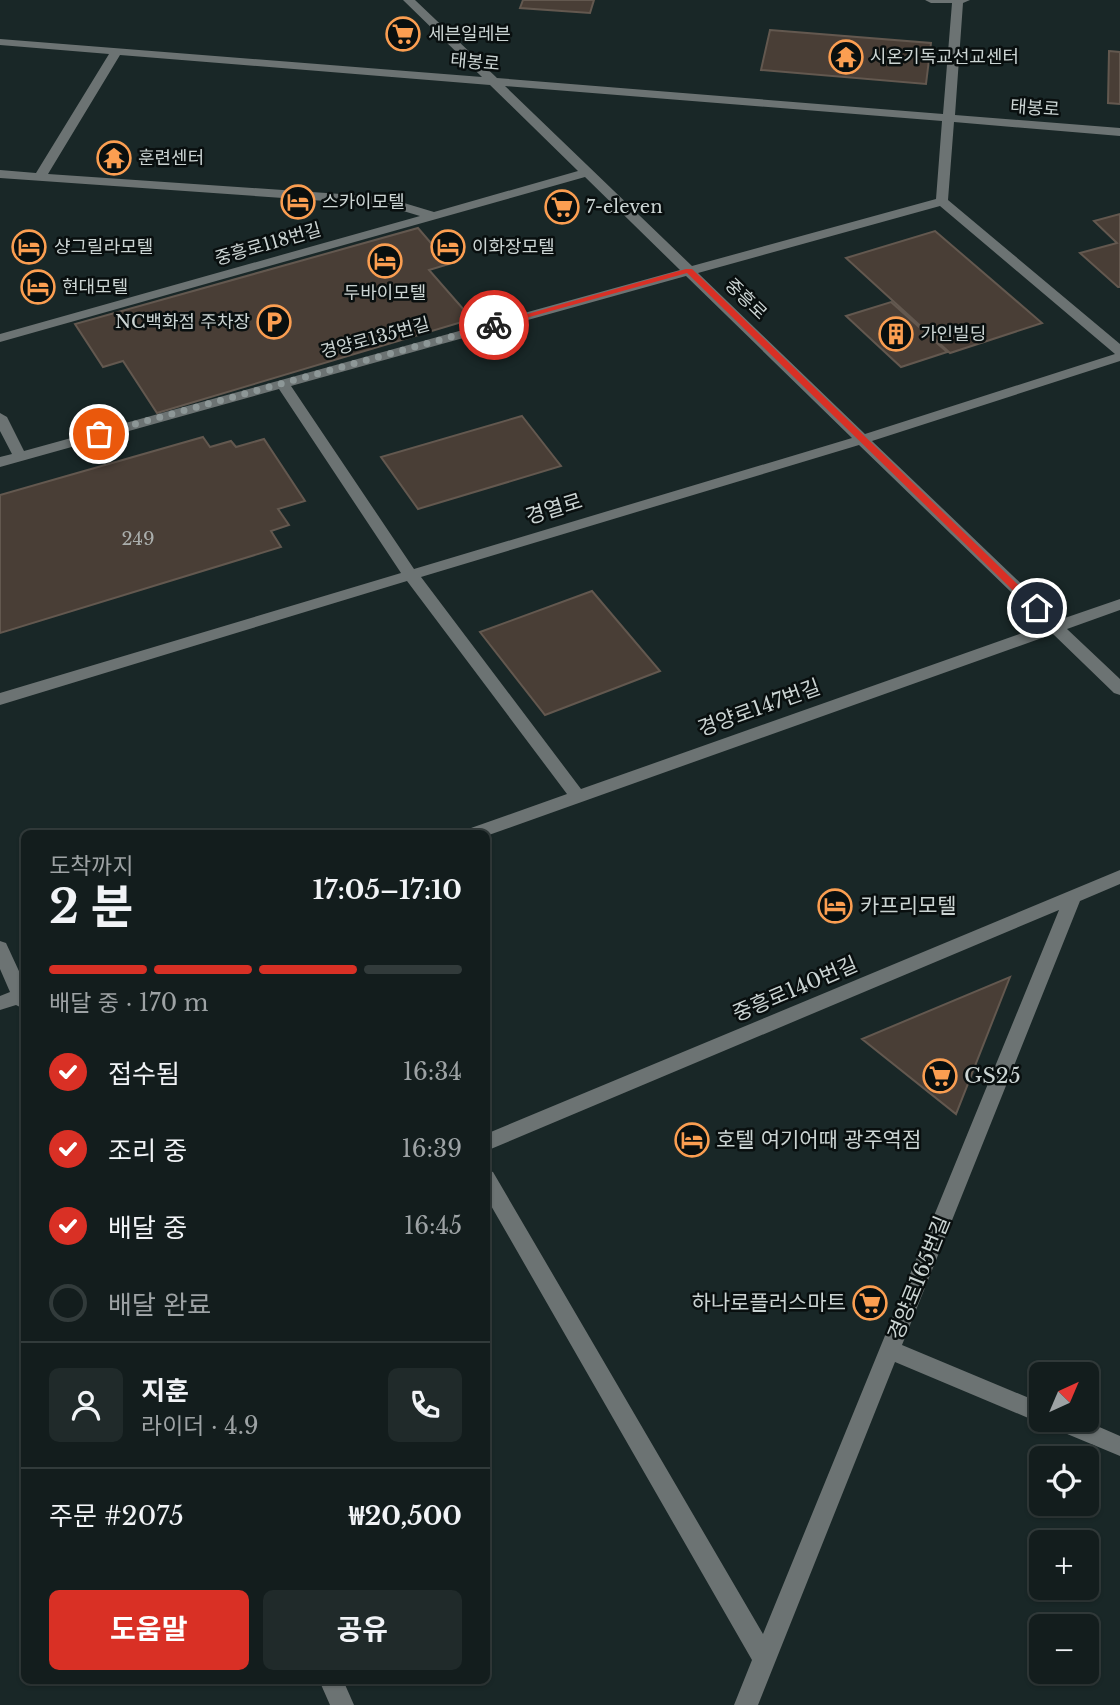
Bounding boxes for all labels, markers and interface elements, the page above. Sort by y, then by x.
supermarket icon: 세븐일레븐 [384,15,422,53]
place label: 세븐일레븐 [428,23,511,45]
temple icon: 시온기독교선교센터 [827,38,865,76]
place label: 시온기독교선교센터 [870,46,1019,68]
street label: 태봉로 [449,49,501,75]
street label: 태봉로 [1009,95,1061,121]
temple icon: 훈련센터 [95,139,133,177]
place label: 훈련센터 [138,147,204,169]
hotel icon: 스카이모텔 [279,183,317,221]
supermarket icon: 7-eleven [543,188,581,226]
place label: 스카이모텔 [322,191,405,213]
place label: 7-eleven [586,196,663,218]
street label: 중흥로118번길 [212,218,324,270]
hotel icon: 샹그릴라모텔 [10,228,48,266]
hotel icon: 이화장모텔 [429,228,467,266]
place label: 샹그릴라모텔 [54,236,153,258]
place label: 이화장모텔 [472,236,555,258]
hotel icon: 두바이모텔 [366,242,404,280]
hotel icon: 현대모텔 [19,268,57,306]
street label: 중흥로 [720,274,772,324]
place label: 현대모텔 [62,276,128,298]
place label: 두바이모텔 [344,282,426,304]
courier [459,290,529,360]
parking icon: NC백화점 주차장 [255,303,293,341]
icon: bike [475,306,513,344]
place label: NC백화점 주차장 [115,311,250,333]
street label: 경양로135번길 [318,313,432,363]
building icon: 가인빌딩 [877,315,915,353]
place label: 가인빌딩 [920,323,986,345]
pin [69,404,129,464]
icon: bag [80,415,118,453]
street label: 경열로 [522,488,586,530]
house number: 249 [121,528,155,550]
pin [1007,578,1067,638]
icon: home [1018,589,1056,627]
street label: 경양로147번길 [694,674,824,742]
text: 도착까지 [49,852,134,880]
text: 17:05–17:10 [313,874,462,906]
text: 2 분 [49,878,134,935]
hotel icon: 카프리모텔 [816,887,854,925]
place label: 카프리모텔 [860,893,957,919]
street label: 중흥로140번길 [729,951,861,1027]
text: 배달 중 · 170 m [49,989,208,1017]
icon: check [49,1053,87,1091]
supermarket icon: GS25 [921,1057,959,1095]
text: 접수됨 [108,1058,180,1090]
text: 16:34 [403,1058,462,1086]
place label: GS25 [964,1063,1021,1089]
hotel icon: 호텔 여기어때 광주역점 [673,1121,711,1159]
place label: 호텔 여기어때 광주역점 [716,1127,921,1153]
icon: check [49,1130,87,1168]
text: 조리 중 [108,1135,187,1167]
text: 16:39 [401,1135,462,1163]
icon: check [49,1207,87,1245]
text: 배달 중 [108,1212,187,1244]
text: 16:45 [404,1212,462,1240]
street label: 경양로165번길 [882,1212,956,1344]
supermarket icon: 하나로플러스마트 [851,1284,889,1322]
text: 배달 완료 [108,1289,211,1321]
place label: 하나로플러스마트 [691,1290,846,1316]
north arrow [1029,1362,1099,1432]
map controls [1029,1362,1099,1684]
button: person [49,1368,123,1442]
button: phone [388,1368,462,1442]
text: 지훈 [141,1375,189,1407]
text: 라이더 · 4.9 [141,1412,259,1440]
button: locate [1029,1446,1099,1516]
text: 주문 #2075 [49,1500,184,1532]
text: ₩20,500 [349,1500,462,1532]
button: + [1029,1530,1099,1600]
button: 도움말 [49,1590,249,1670]
button: 공유 [263,1590,462,1670]
button: − [1029,1614,1099,1684]

